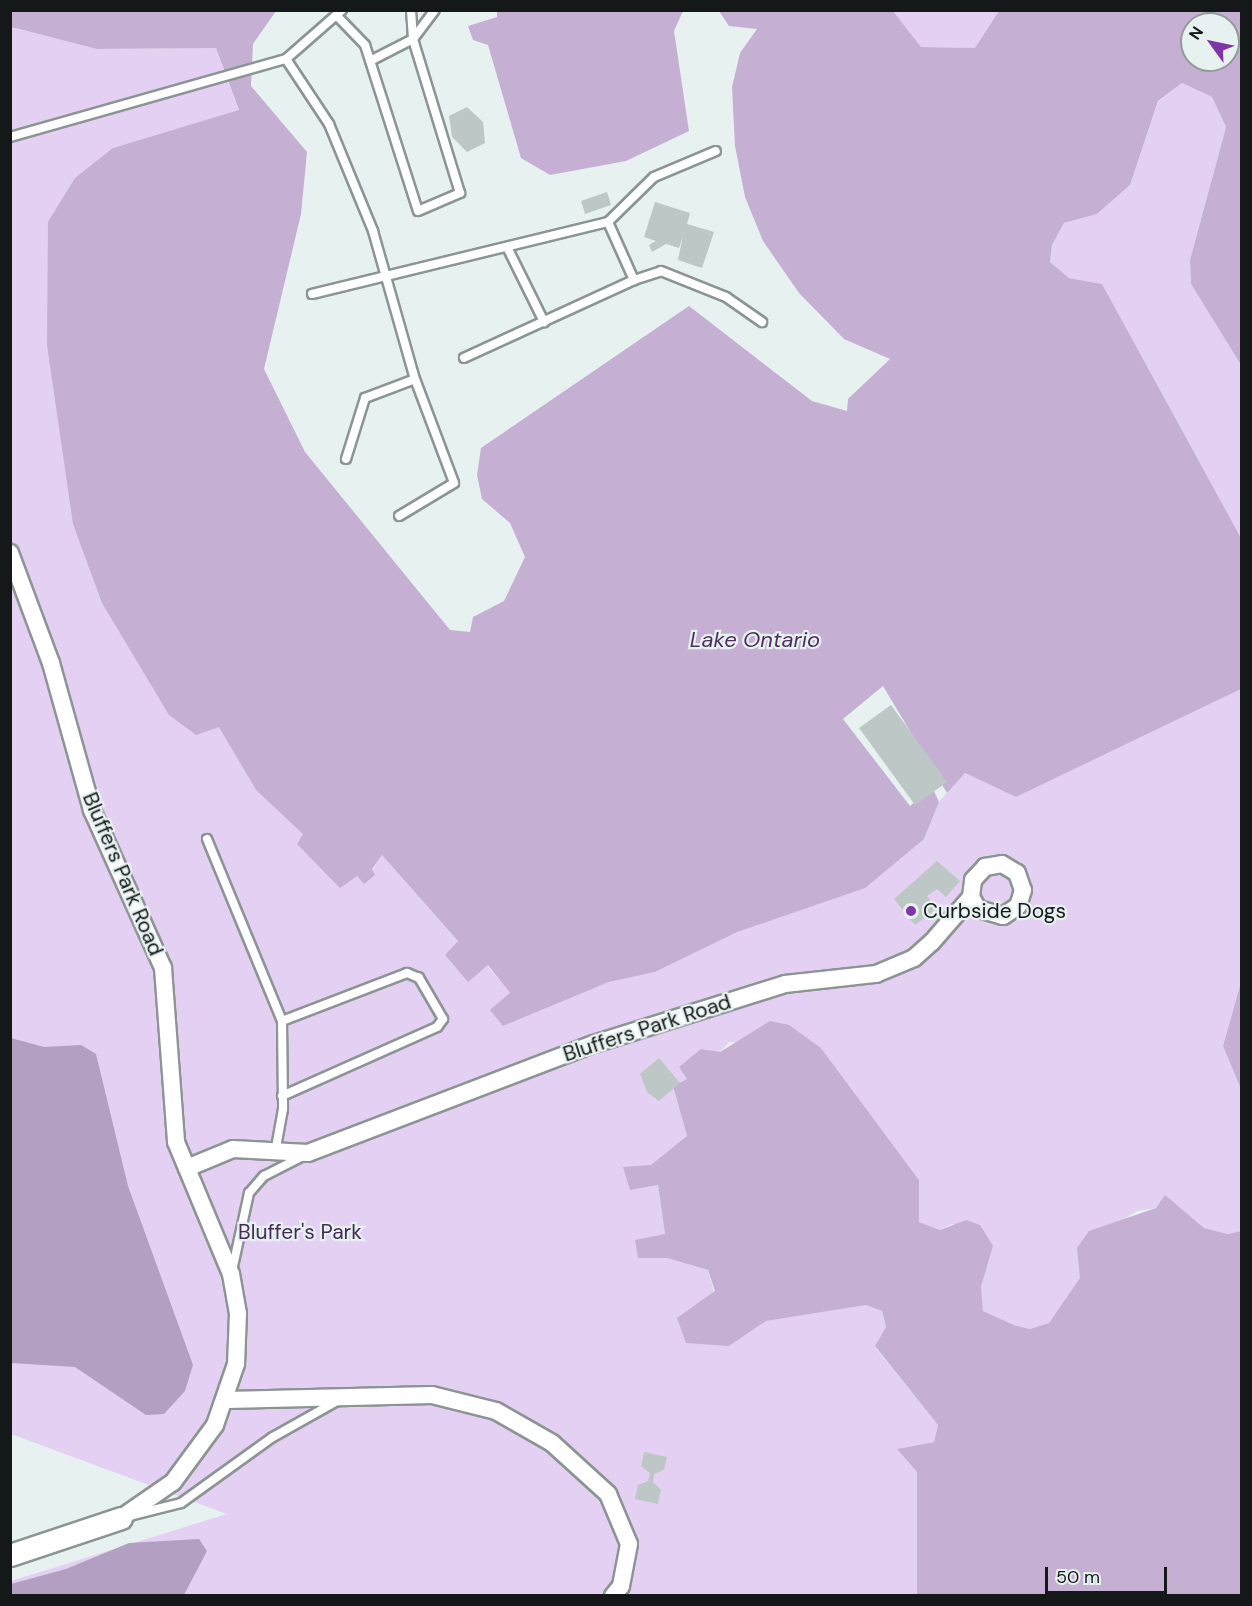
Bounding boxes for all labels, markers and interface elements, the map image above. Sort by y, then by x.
north arrow [1180,12,1240,72]
text: N [1184,22,1208,44]
water label: Lake Ontario [690,627,820,653]
street label: Bluffers Park Road [77,789,169,959]
place label: Curbside Dogs [923,898,1066,924]
marker: Curbside Dogs [904,904,918,918]
street label: Bluffers Park Road [560,989,734,1067]
park label: Bluffer's Park [238,1219,362,1245]
scale bar [1048,1555,1170,1593]
text: 50 m [1056,1565,1100,1589]

